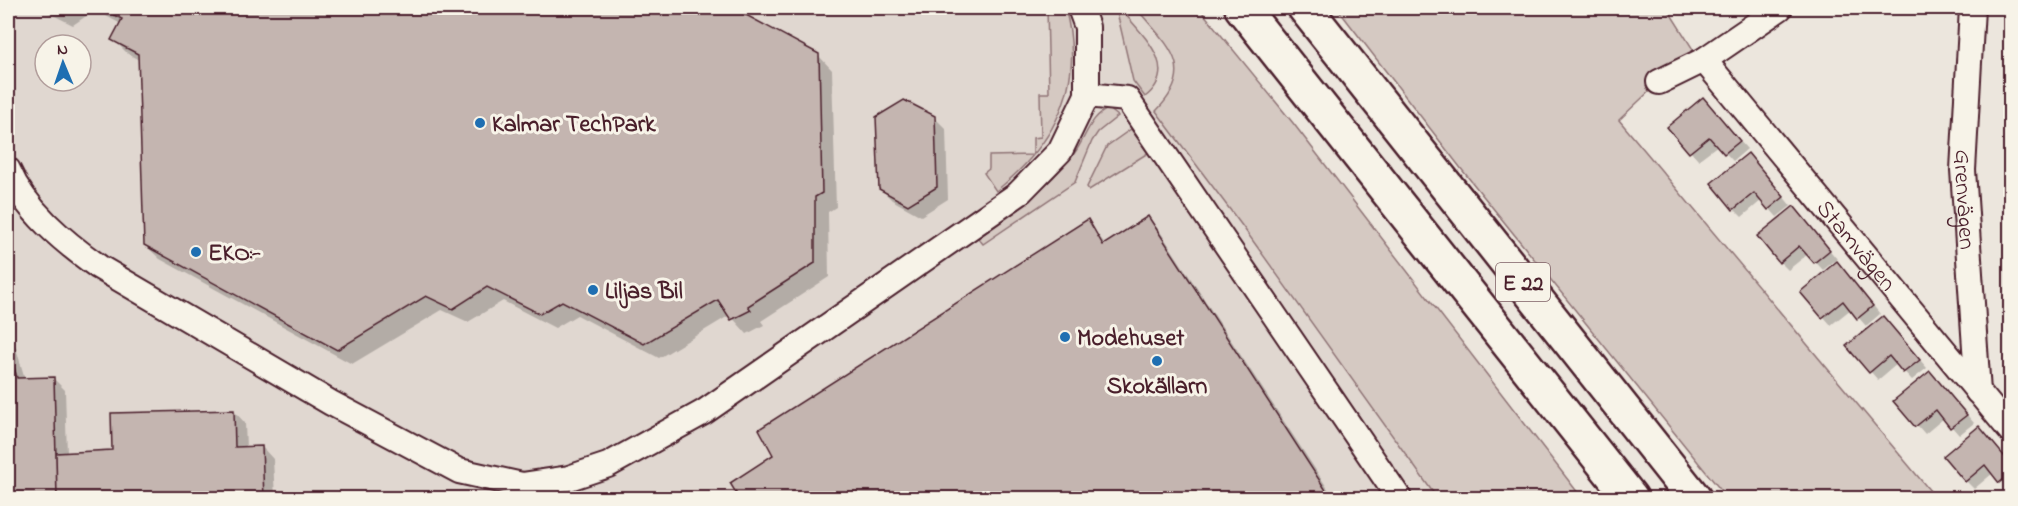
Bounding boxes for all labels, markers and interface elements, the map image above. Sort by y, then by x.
north arrow [33,33,93,93]
text: N [57,38,69,62]
place label: Kalmar TechPark [492,108,656,143]
marker: Kalmar TechPark [473,116,487,130]
street label: Grenvägen [1943,149,1983,251]
street label: Stamvägen [1807,193,1904,300]
place label: EKO:- [208,237,261,272]
marker: EKO:- [189,245,203,259]
road number: E 22 [1496,263,1550,301]
place label: Liljas Bil [605,275,683,310]
marker: Liljas Bil [586,283,600,297]
place label: Modehuset [1077,322,1185,357]
marker: Modehuset [1058,330,1072,344]
marker: Skokällarn [1150,354,1164,368]
place label: Skokällarn [1107,370,1207,405]

